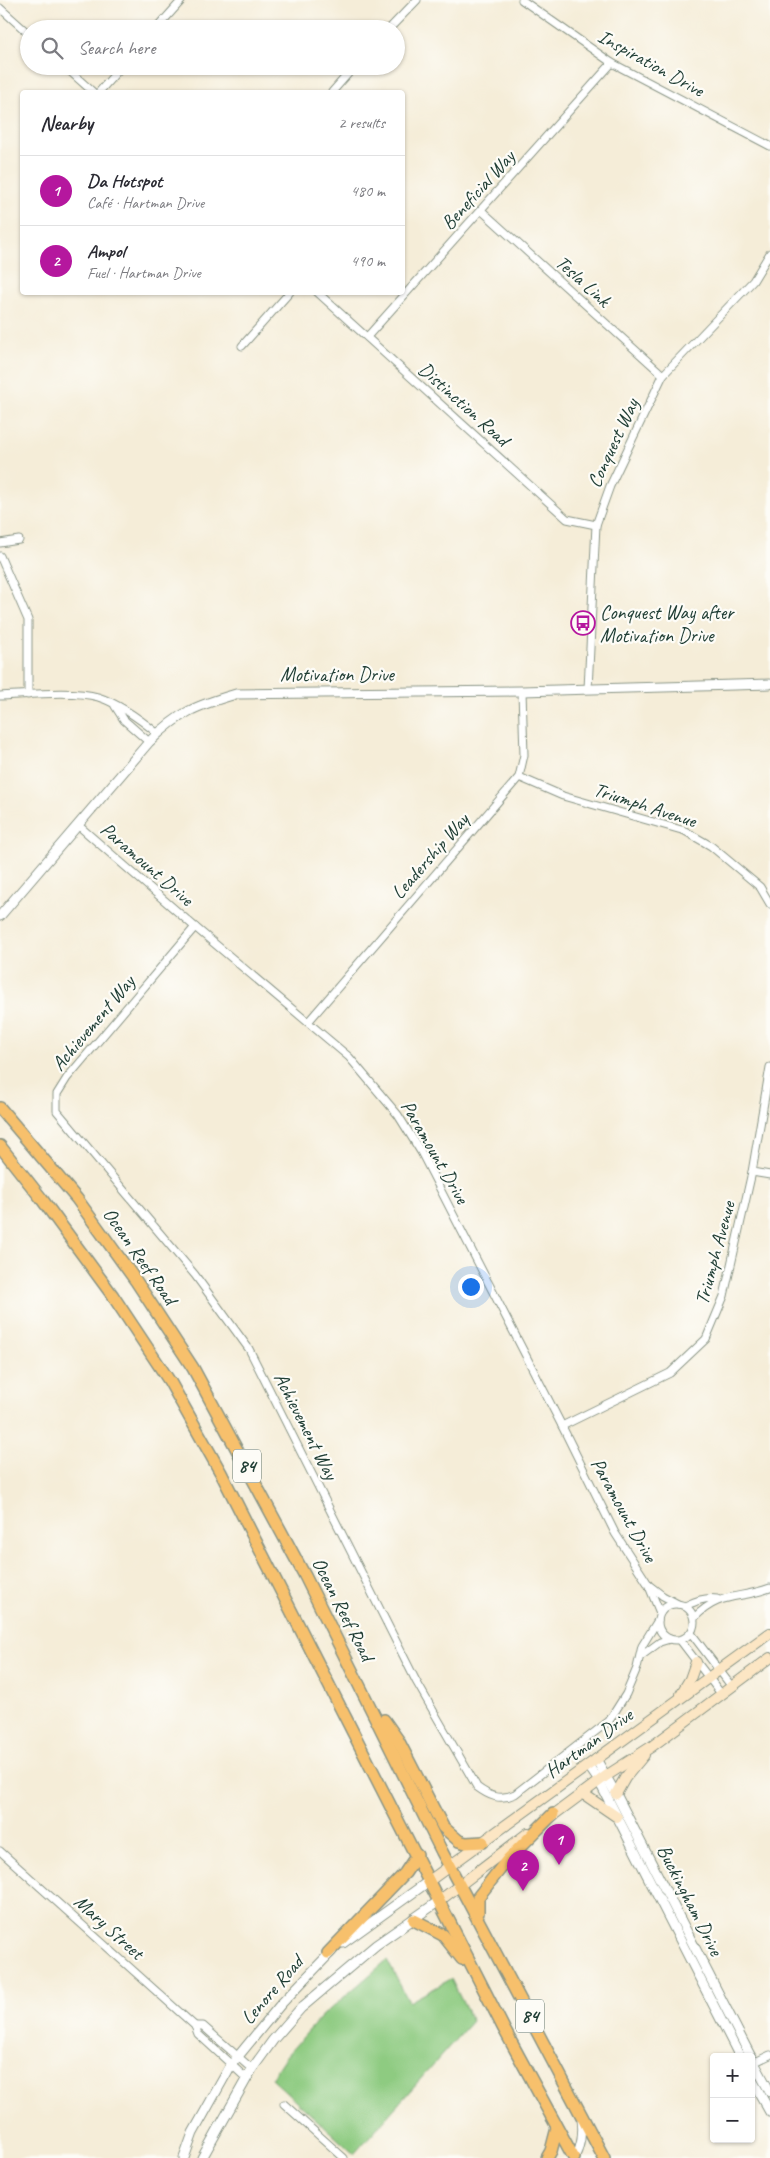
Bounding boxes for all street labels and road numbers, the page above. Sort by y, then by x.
street label: Inspiration Drive [594,24,710,103]
street label: Beneficial Way [436,143,522,235]
street label: Tesla Link [550,250,617,313]
street label: Distinction Road [413,357,517,453]
street label: Conquest Way [582,394,645,491]
street label: Motivation Drive [280,662,395,687]
street label: Triumph Avenue [591,777,701,834]
street label: Leadership Way [386,806,476,904]
street label: Paramount Drive [95,817,200,912]
street label: Achievement Way [46,968,142,1076]
street label: Paramount Drive [395,1096,475,1209]
street label: Triumph Avenue [689,1197,741,1307]
street label: Ocean Reef Road [97,1203,184,1312]
street label: Achievement Way [268,1368,345,1486]
road number: 84 [233,1450,261,1482]
street label: Paramount Drive [585,1454,664,1568]
street label: Ocean Reef Road [306,1553,381,1668]
street label: Hartman Drive [540,1702,639,1783]
street label: Buckingham Drive [651,1840,729,1961]
street label: Mary Street [69,1889,151,1966]
street label: Lenore Road [235,1948,311,2030]
road number: 84 [516,2000,544,2032]

